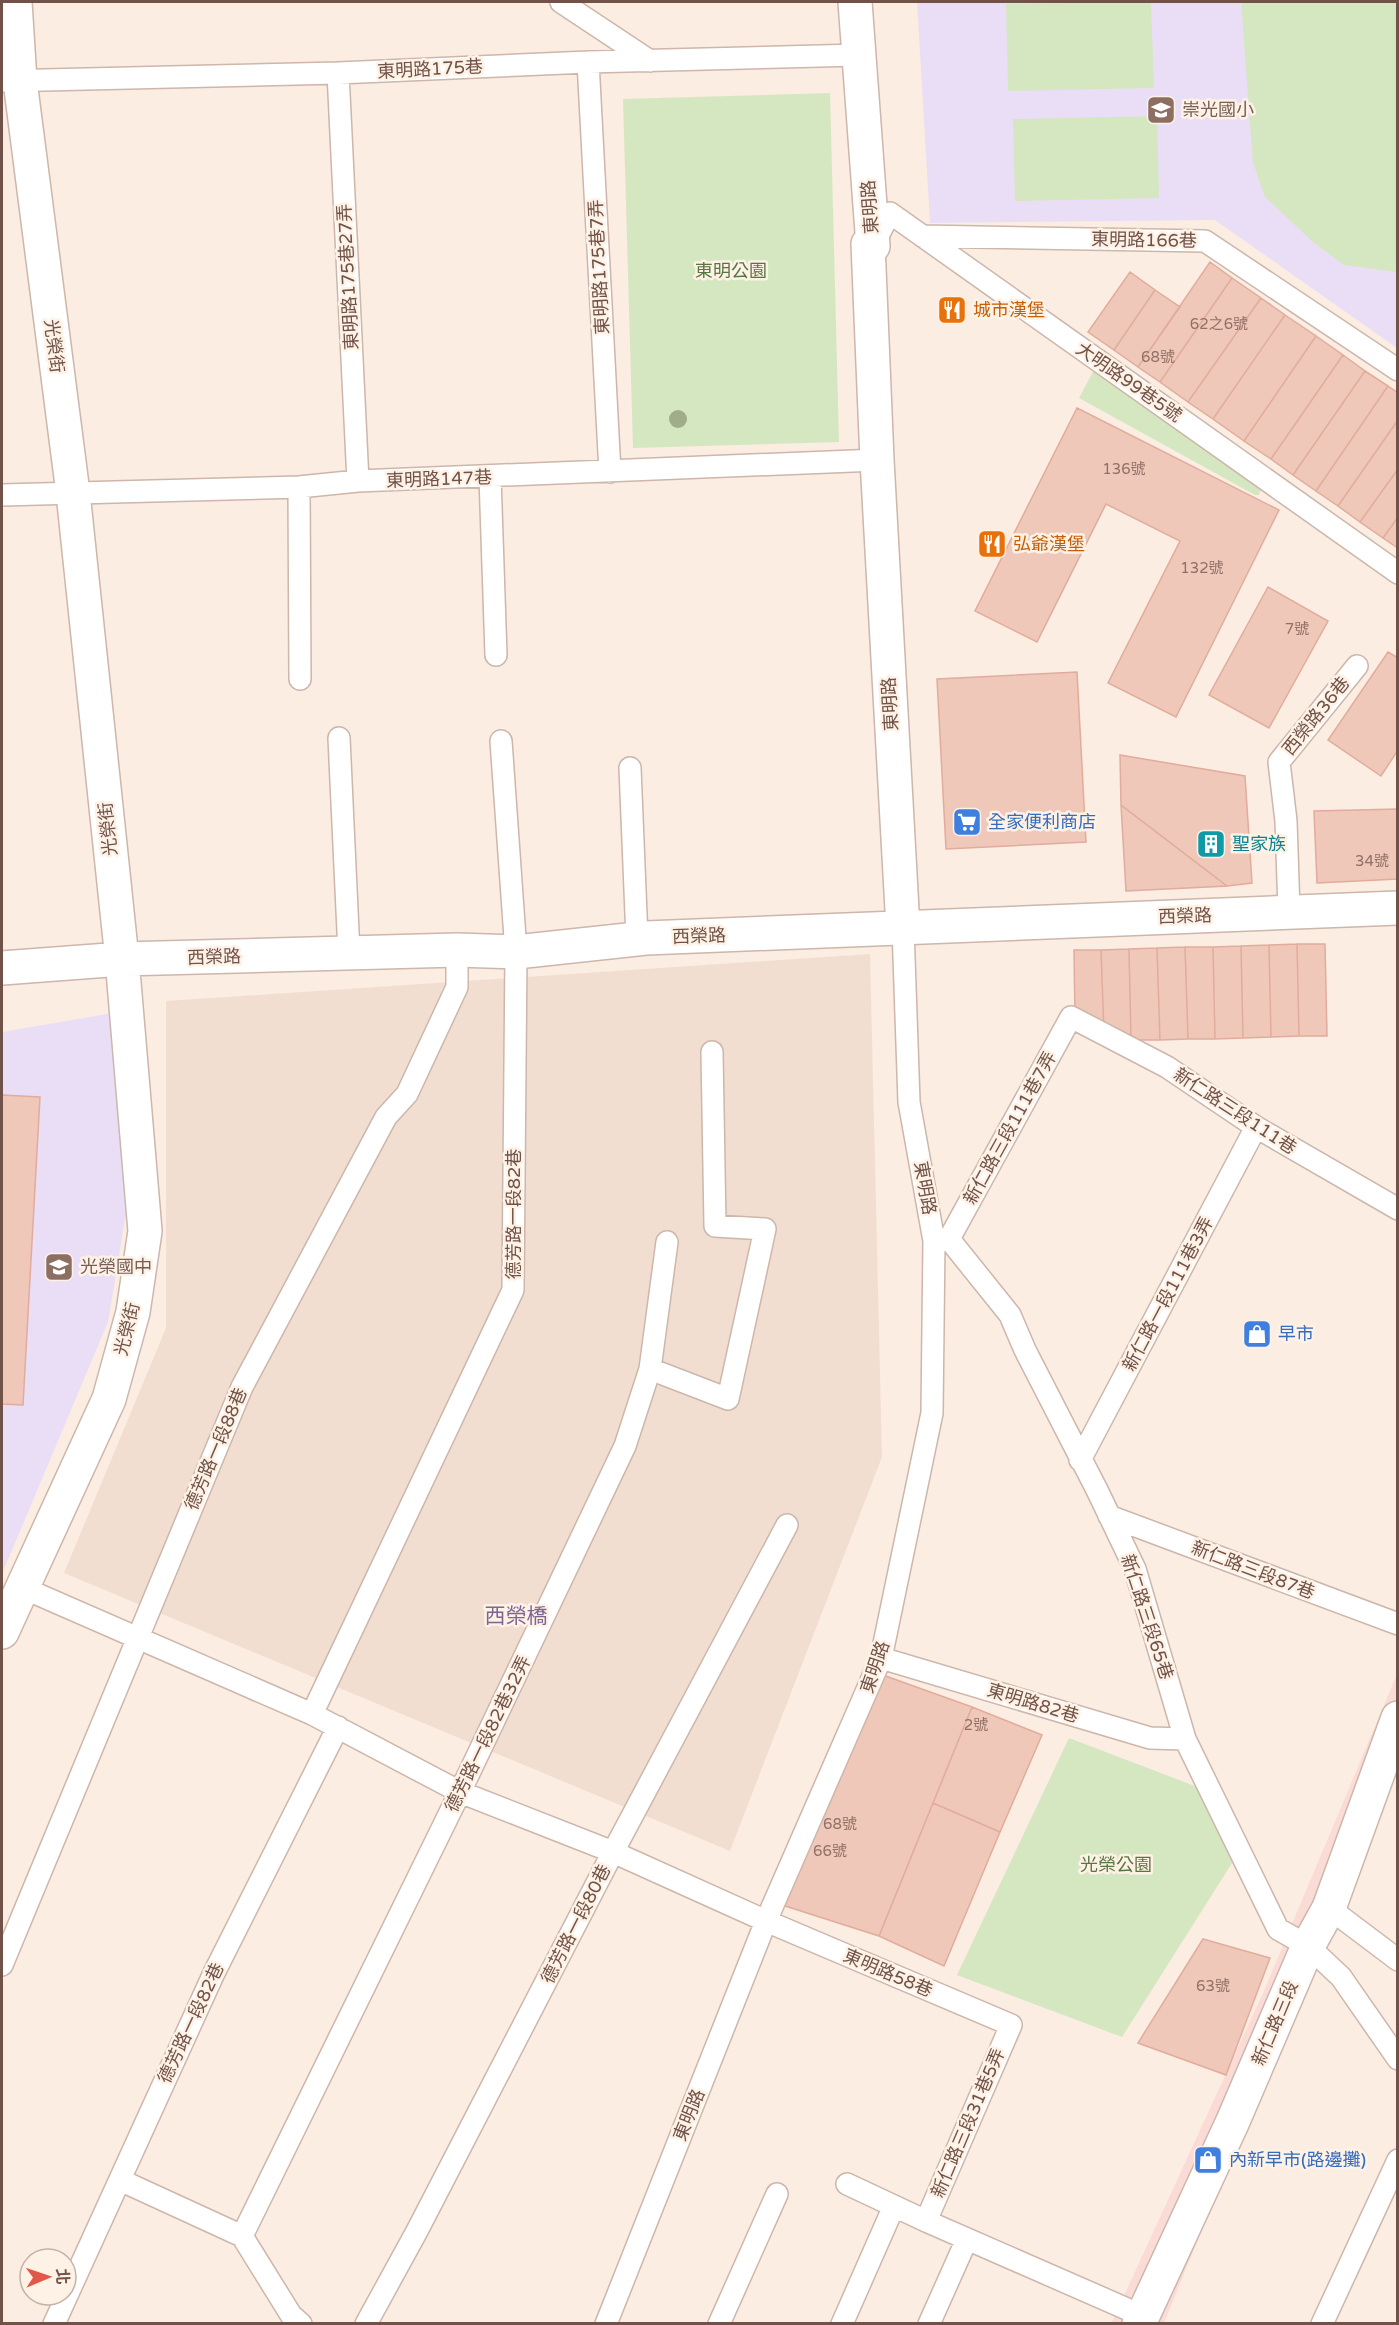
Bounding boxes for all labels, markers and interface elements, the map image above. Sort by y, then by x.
street label: 東明路175巷 [377,55,483,83]
school or university icon: 崇光國小 [1145,94,1177,126]
place label: 崇光國小 [1182,99,1254,121]
street label: 東明路 [857,179,883,235]
street label: 東明路175巷7弄 [584,199,614,335]
street label: 東明路175巷27弄 [333,203,363,351]
street label: 東明路166巷 [1091,228,1197,252]
park label: 東明公園 [695,260,767,282]
restaurant icon: 城市漢堡 [936,294,968,326]
place label: 城市漢堡 [973,299,1045,321]
house number: 62之6號 [1190,315,1248,333]
street label: 光榮街 [40,318,68,374]
street label: 大明路99巷5號 [1072,337,1186,427]
house number: 68號 [1141,348,1175,366]
house number: 136號 [1102,460,1146,478]
street label: 東明路147巷 [386,466,492,492]
restaurant icon: 弘爺漢堡 [976,528,1008,560]
place label: 弘爺漢堡 [1013,533,1085,555]
house number: 132號 [1180,559,1224,577]
house number: 7號 [1285,620,1309,638]
street label: 西榮路36巷 [1278,672,1354,760]
street label: 東明路 [878,676,902,732]
street label: 光榮街 [94,801,122,857]
supermarket icon: 全家便利商店 [951,806,983,838]
place label: 全家便利商店 [988,811,1096,833]
building icon: 聖家族 [1195,828,1227,860]
place label: 聖家族 [1232,833,1286,855]
house number: 34號 [1355,852,1389,870]
street label: 西榮路 [1158,904,1212,928]
street label: 西榮路 [672,924,726,948]
street label: 西榮路 [187,945,241,969]
street label: 新仁路三段111巷7弄 [959,1048,1061,1208]
street label: 新仁路三段111巷 [1169,1063,1301,1159]
street label: 德芳路一段82巷 [503,1149,525,1279]
street label: 東明路 [909,1160,941,1216]
street label: 新仁路一段111巷3弄 [1118,1213,1218,1375]
school or university icon: 光榮國中 [43,1251,75,1283]
place label: 光榮國中 [80,1256,152,1278]
street label: 光榮街 [110,1300,144,1358]
shop icon: 早市 [1241,1318,1273,1350]
place label: 早市 [1278,1323,1314,1345]
street label: 德芳路一段88巷 [180,1385,252,1513]
street label: 新仁路三段87巷 [1188,1536,1318,1604]
street label: 新仁路三段65巷 [1116,1551,1178,1683]
district label: 西榮橋 [485,1604,548,1629]
street label: 東明路 [856,1638,894,1696]
street label: 德芳路一段82巷32弄 [441,1652,535,1816]
street label: 東明路82巷 [985,1679,1081,1727]
house number: 2號 [964,1716,988,1734]
house number: 68號 [823,1815,857,1833]
house number: 66號 [813,1842,847,1860]
park label: 光榮公園 [1080,1854,1152,1876]
street label: 德芳路一段80巷 [537,1861,615,1987]
street label: 東明路58巷 [840,1944,936,2002]
street label: 德芳路一段82巷 [153,1959,229,2087]
house number: 63號 [1196,1977,1230,1995]
street label: 新仁路三段 [1247,1977,1303,2069]
street label: 新仁路三段31巷5弄 [927,2045,1009,2201]
street label: 東明路 [669,2086,709,2144]
shop icon: 內新早市(路邊攤) [1192,2144,1224,2176]
place label: 內新早市(路邊攤) [1229,2149,1366,2171]
north arrow [18,2247,78,2307]
text: 北 [52,2268,72,2285]

